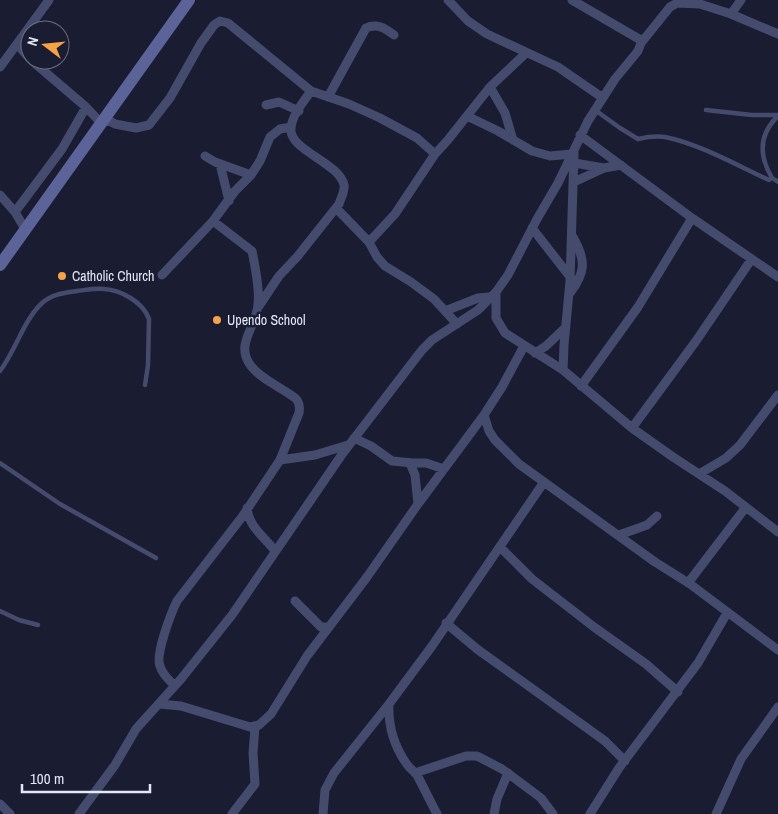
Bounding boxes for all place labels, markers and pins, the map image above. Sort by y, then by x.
place label: Catholic Church [72,267,154,285]
marker: Catholic Church [56,270,68,282]
place label: Upendo School [227,311,306,329]
marker: Upendo School [211,314,223,326]

